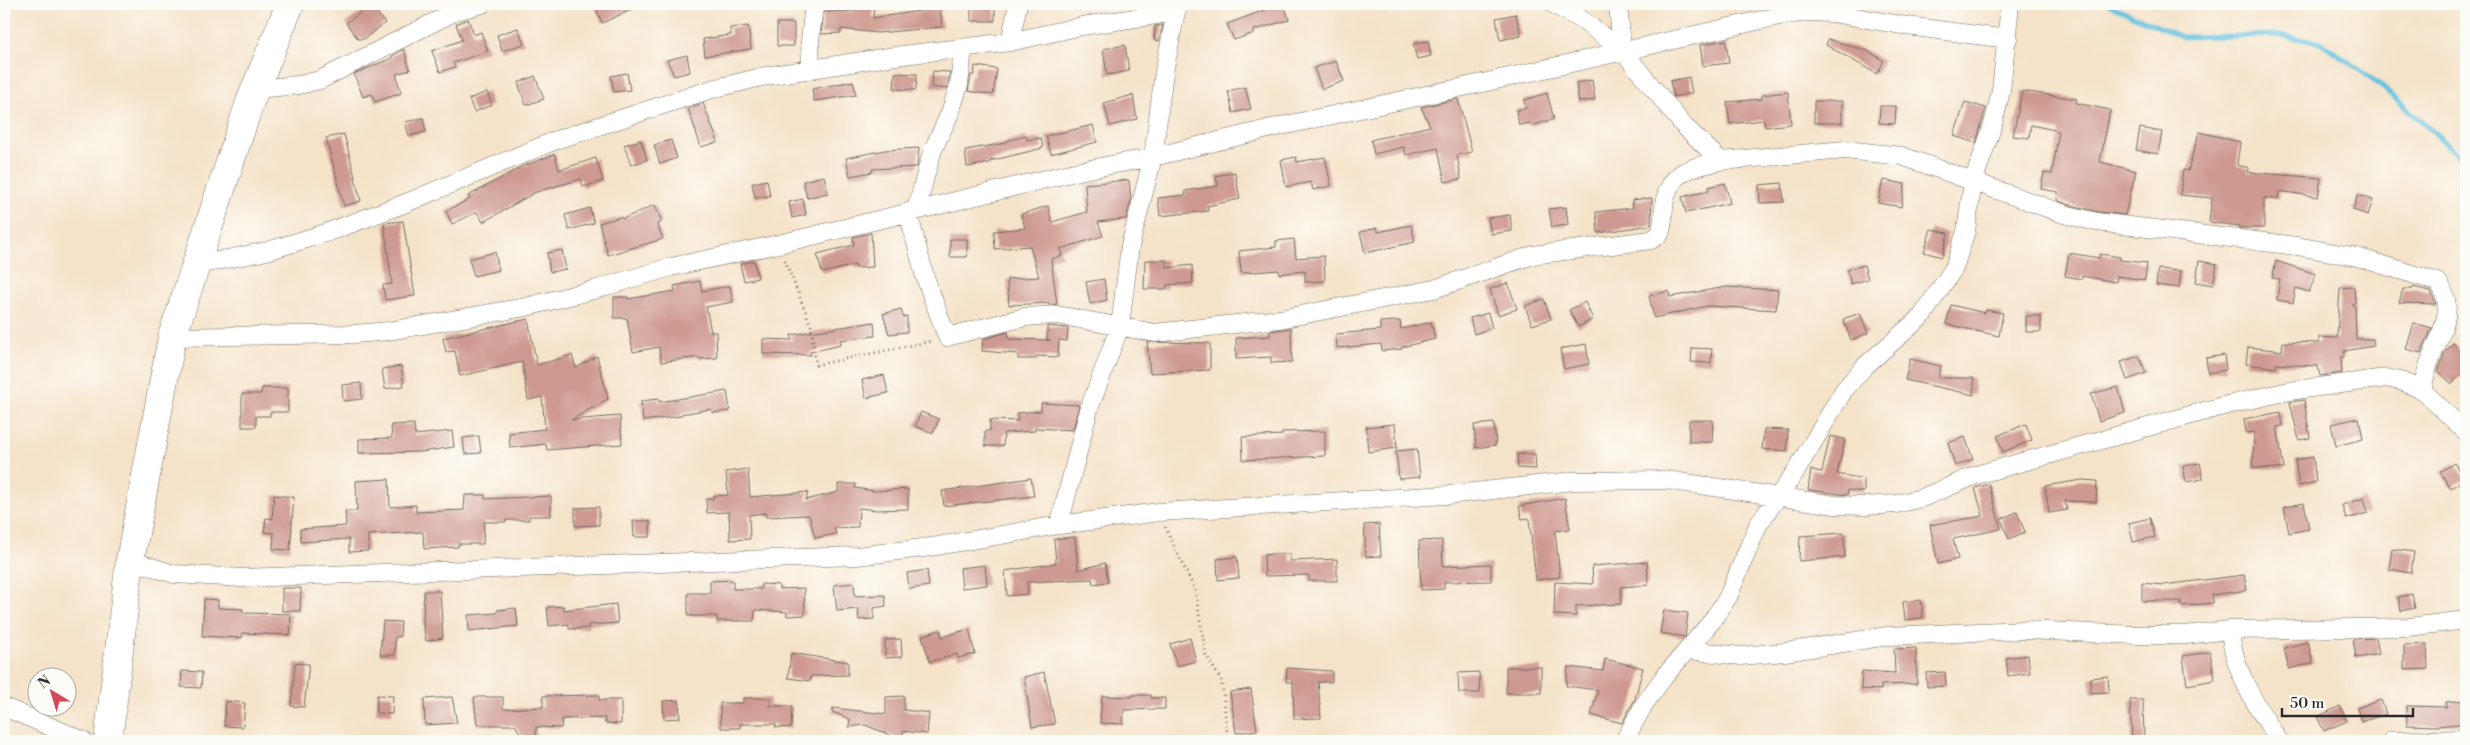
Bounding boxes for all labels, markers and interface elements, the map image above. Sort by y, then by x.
north arrow [28,668,78,718]
text: N [35,672,55,693]
scale bar [2282,685,2414,717]
text: 50 m [2290,694,2324,713]

